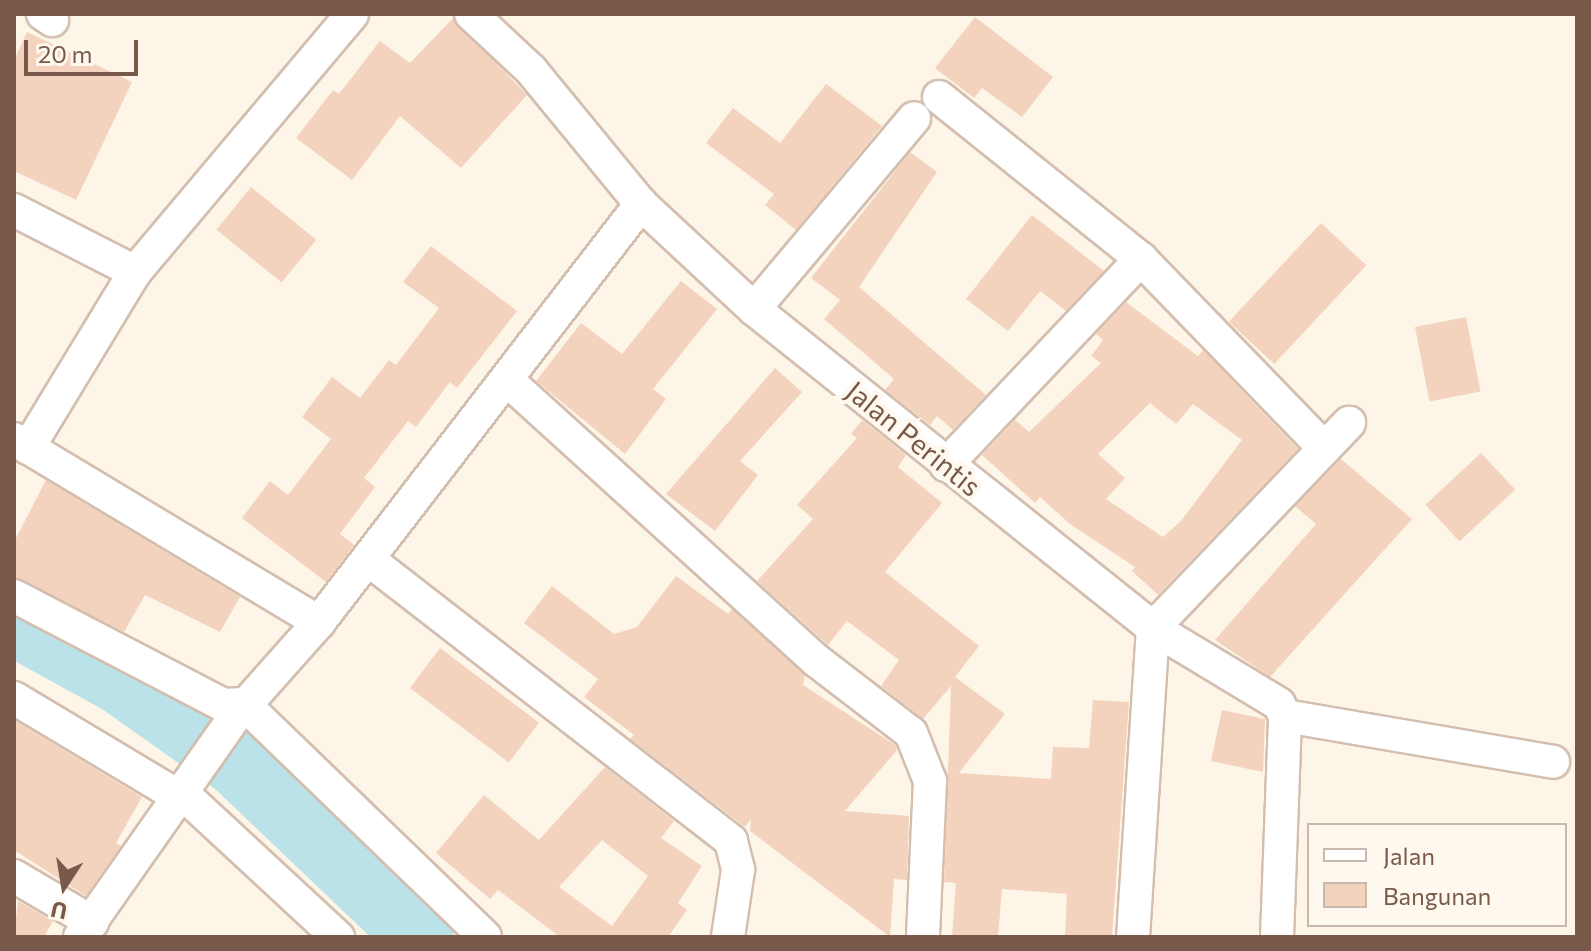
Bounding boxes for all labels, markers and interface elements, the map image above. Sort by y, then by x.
scale bar [28,24,142,74]
text: 20 m [38,39,92,68]
street label: Jalan Perintis [840,373,988,503]
legend [1307,823,1567,927]
text: Jalan [1383,841,1435,870]
north arrow [24,847,104,927]
text: Bangunan [1383,881,1491,910]
text: U [48,896,70,926]

